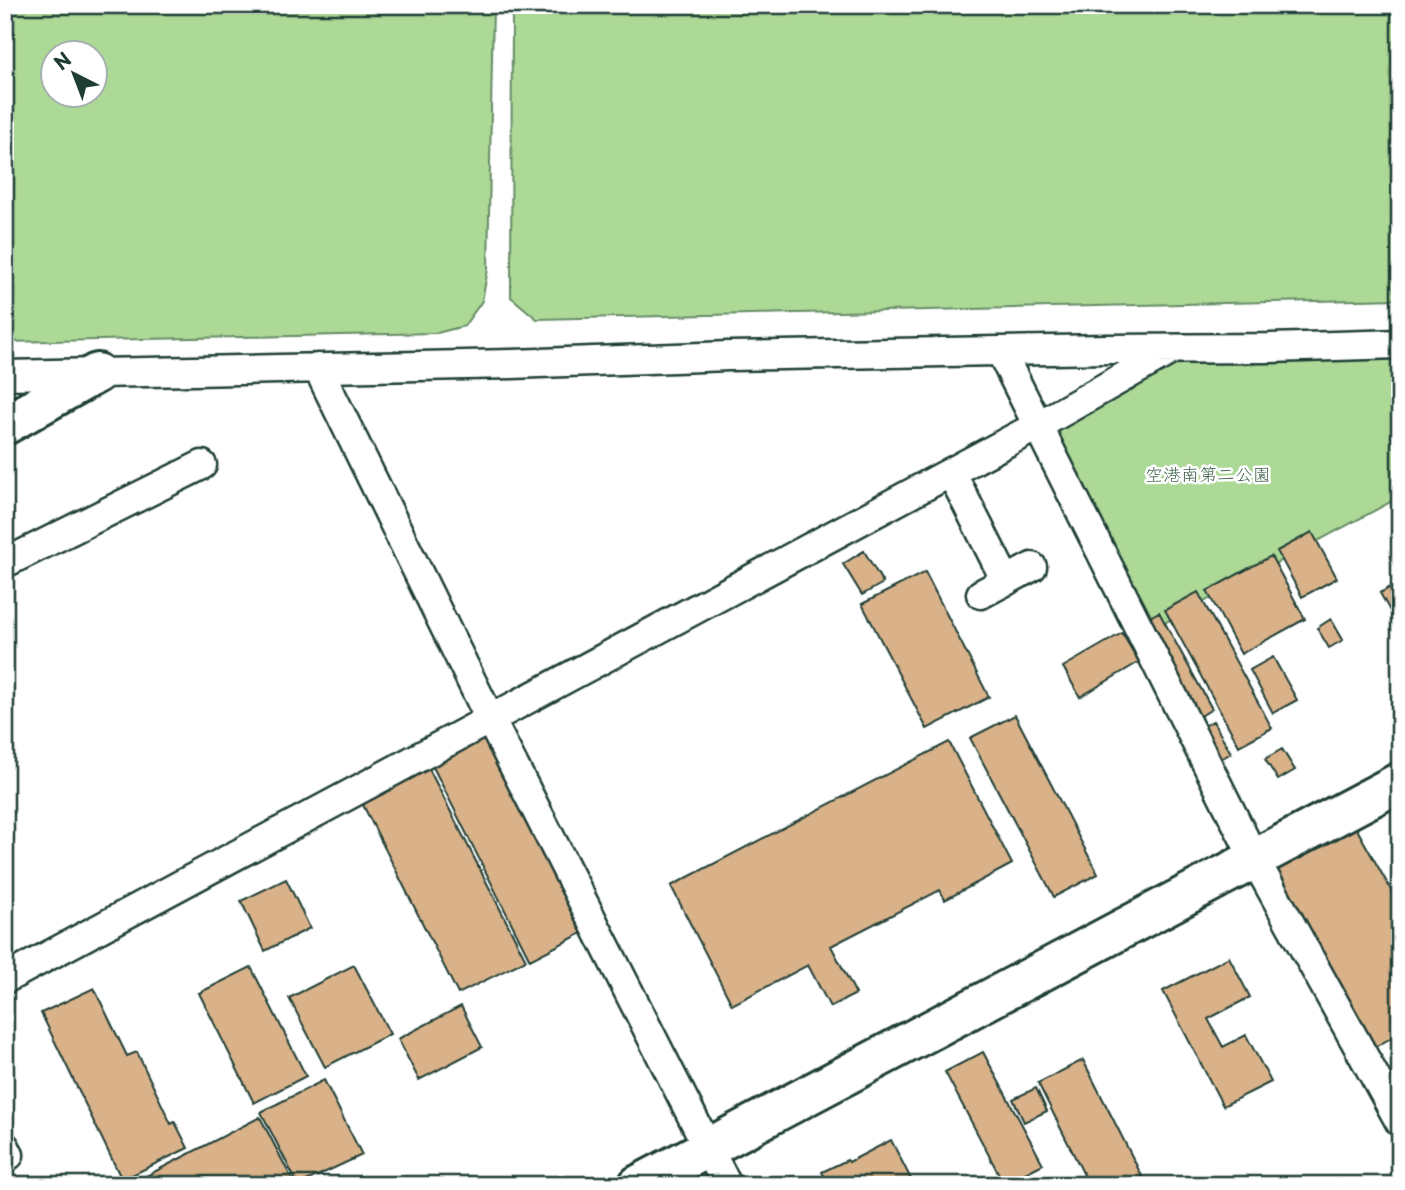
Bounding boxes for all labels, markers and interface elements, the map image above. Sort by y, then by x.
north arrow [38,38,108,108]
text: N [47,45,77,76]
park label: 空港南第二公園 [1145,460,1271,487]

